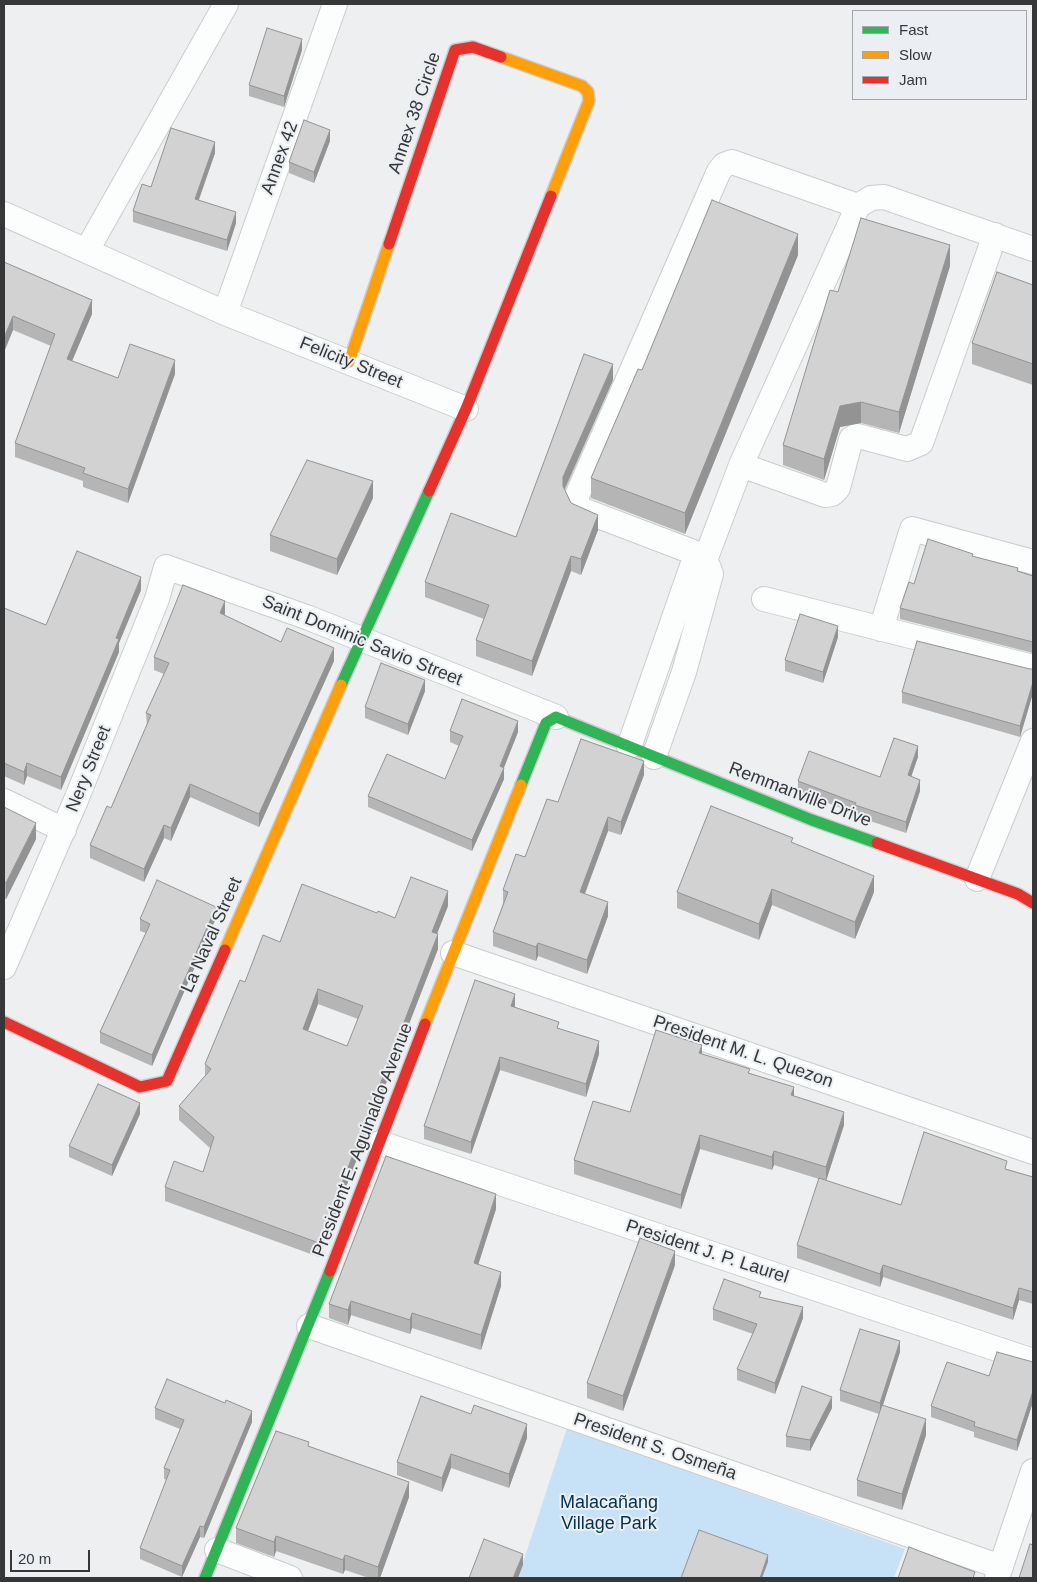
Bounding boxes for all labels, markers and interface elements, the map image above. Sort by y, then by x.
legend [852,10,1027,100]
text: Fast [899,21,928,38]
text: Slow [899,46,932,63]
street label: Annex 38 Circle [384,49,446,177]
text: Jam [899,71,927,88]
street label: Annex 42 [257,119,303,197]
street label: Felicity Street [296,333,406,393]
street label: Saint Dominic Savio Street [259,591,465,691]
street label: Nery Street [62,723,116,815]
street label: Remmanville Drive [726,758,874,832]
street label: La Naval Street [177,874,247,996]
street label: President M. L. Quezon [650,1011,836,1093]
street label: President E. Aguinaldo Avenue [308,1020,418,1260]
street label: President J. P. Laurel [623,1215,791,1289]
street label: President S. Osmeña [571,1409,739,1485]
park label: Malacañang Village Park [560,1492,658,1535]
scale bar [12,1540,92,1572]
text: 20 m [18,1550,51,1567]

